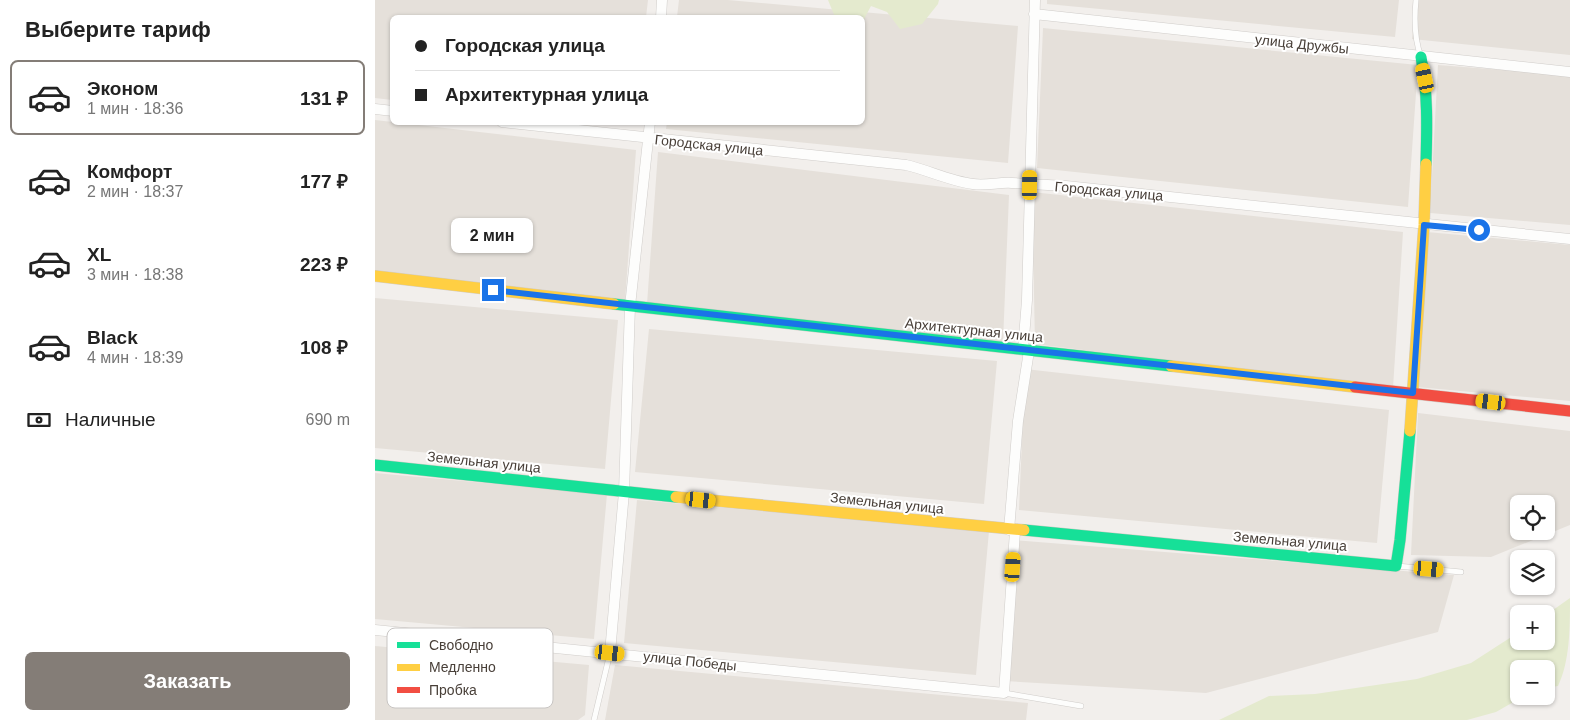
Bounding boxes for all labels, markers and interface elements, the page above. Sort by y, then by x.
text: Выберите тариф [25,17,211,42]
street label: улица Дружбы [1254,31,1350,57]
text: Городская улица [445,35,605,56]
car [1414,62,1435,94]
icon: car [27,75,72,120]
text: Эконом [87,78,158,99]
text: Архитектурная улица [445,84,648,105]
text: 131 ₽ [300,88,348,109]
text: 1 мин · 18:36 [87,100,183,117]
street label: Городская улица [654,131,764,159]
icon: car [27,158,72,203]
text: Комфорт [87,161,172,182]
car [1022,170,1037,200]
text: 177 ₽ [300,171,348,192]
street label: Городская улица [1054,178,1164,204]
text: 2 мин · 18:37 [87,183,183,200]
callout: 2 мин [452,218,534,252]
route start [1468,219,1490,241]
text: 2 мин [470,227,514,244]
icon: car [27,241,72,286]
text: XL [87,244,111,265]
text: 223 ₽ [300,254,348,275]
text: 3 мин · 18:38 [87,266,183,283]
route end [482,279,504,301]
street label: Архитектурная улица [904,315,1044,345]
icon: car [27,324,72,369]
text: Black [87,327,138,348]
text: 108 ₽ [300,337,348,358]
text: 4 мин · 18:39 [87,349,183,366]
car [1475,393,1506,411]
icon: cash [25,406,53,434]
text: Наличные [65,409,156,430]
text: 690 m [306,411,350,428]
street label: Земельная улица [426,448,542,476]
street label: Земельная улица [829,489,945,517]
car [685,491,716,509]
map controls [1510,495,1555,705]
button: locate [1510,495,1555,540]
street label: Земельная улица [1232,528,1348,554]
button: layers [1510,550,1555,595]
car [1004,552,1021,582]
car [1413,560,1444,578]
button: + [1510,605,1555,650]
legend [387,628,553,708]
text: Свободно [429,637,494,653]
car [594,644,625,662]
street label: улица Победы [643,648,737,674]
button: Заказать [25,652,350,710]
text: Медленно [429,659,496,675]
button: − [1510,660,1555,705]
text: Пробка [429,682,477,698]

